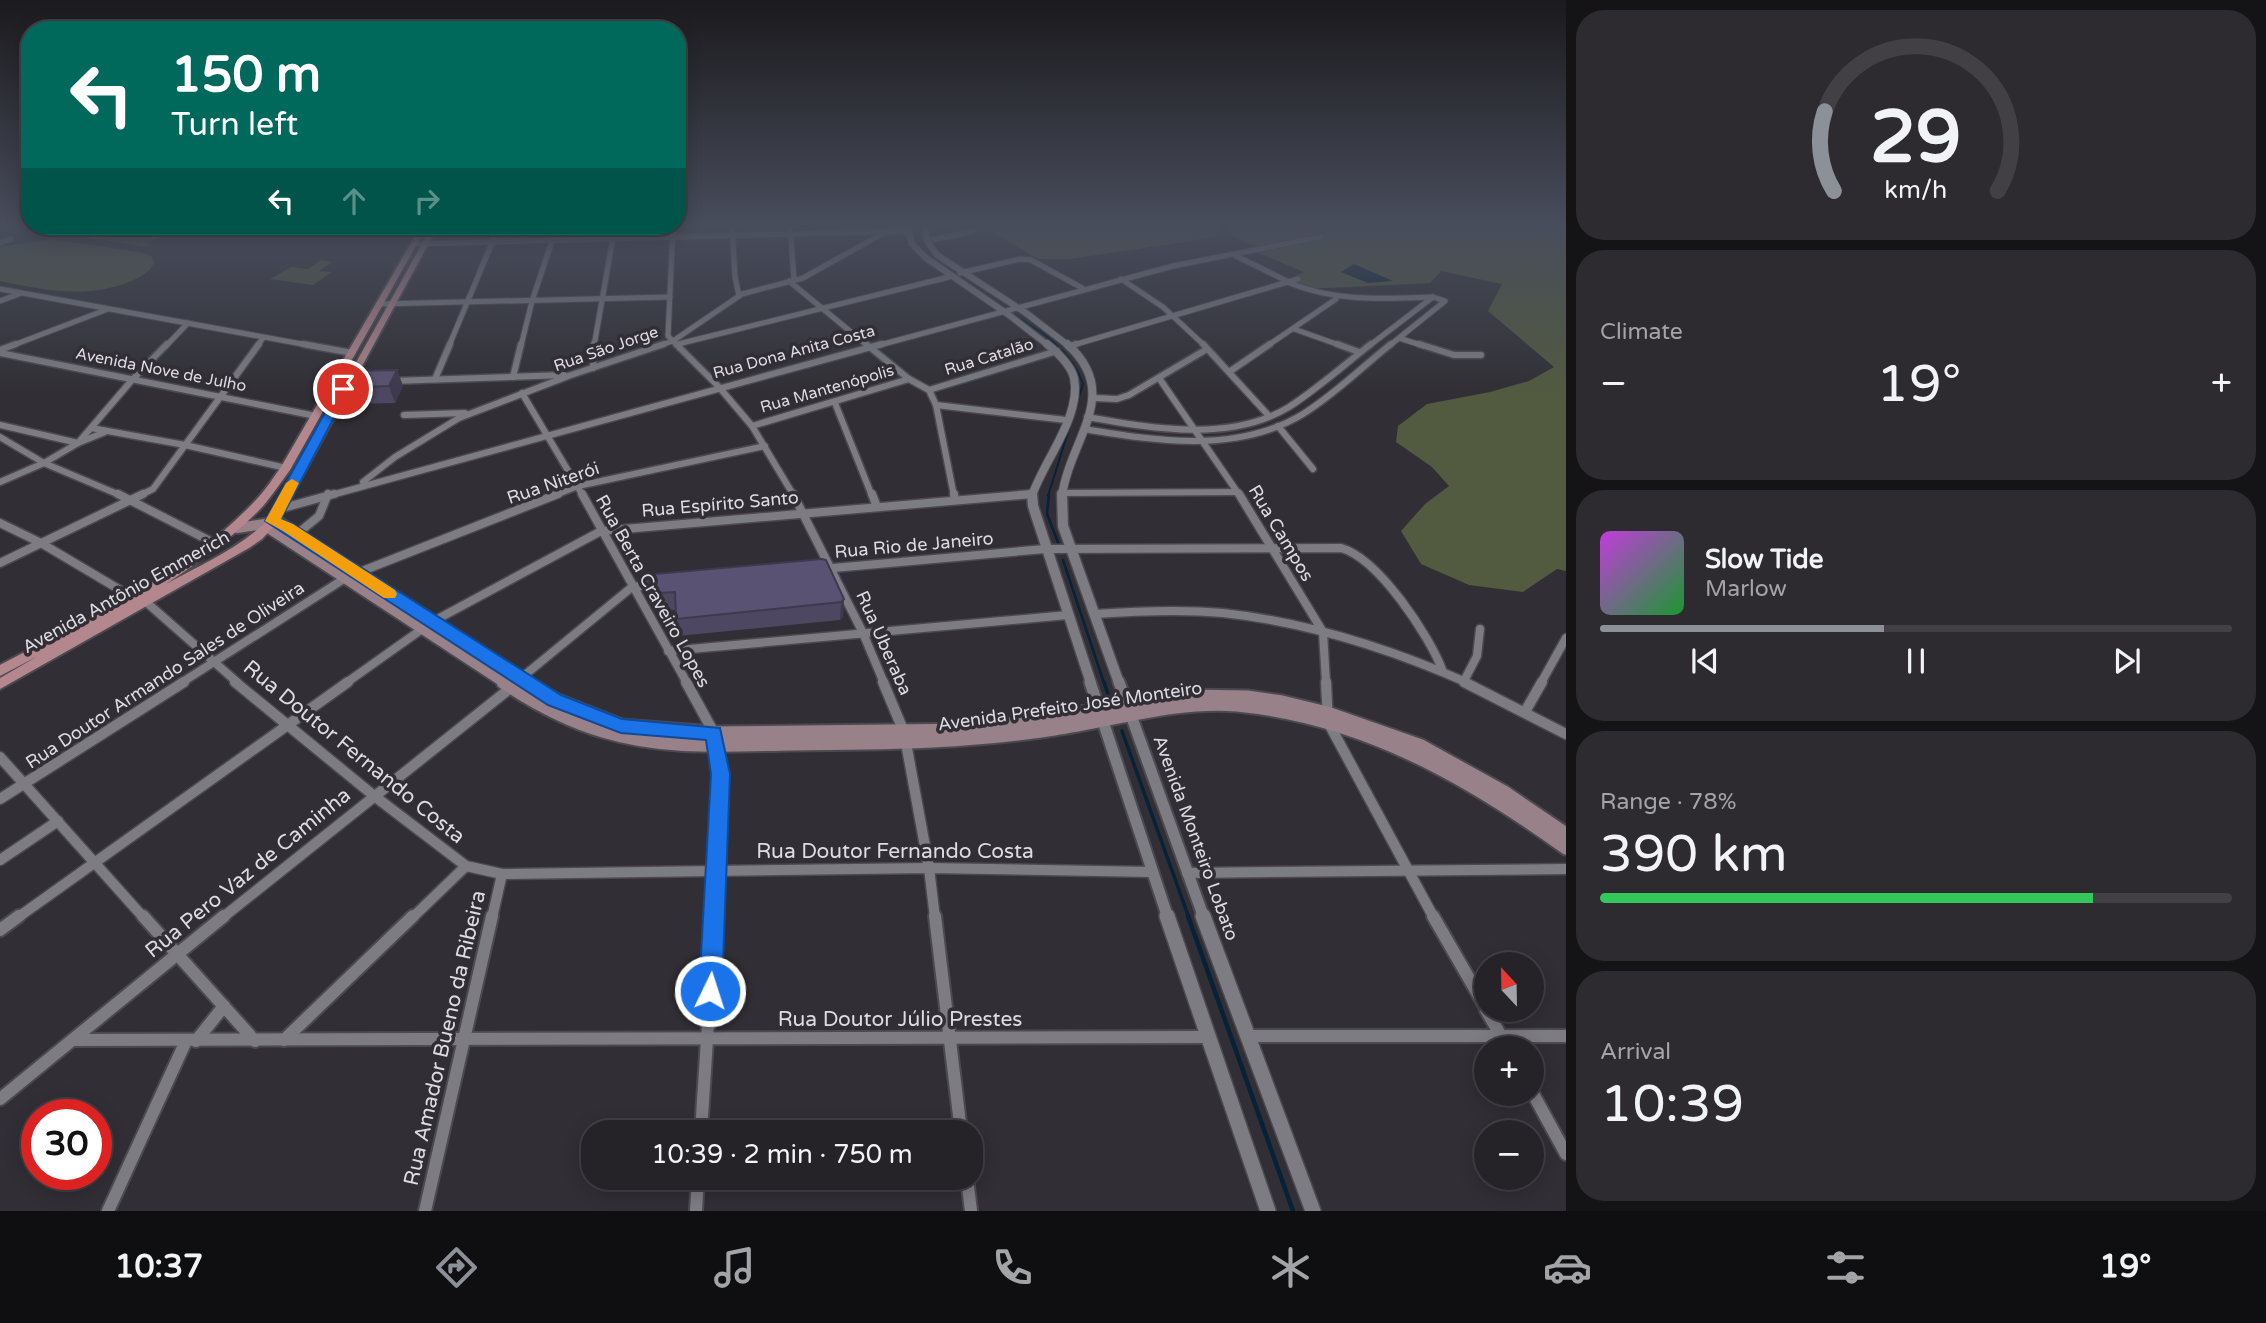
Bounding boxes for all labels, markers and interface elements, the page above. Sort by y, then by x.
text: 150 m [171,46,321,105]
icon: left [56,49,147,140]
text: 29 [1870,94,1962,182]
text: Turn left [171,106,298,144]
text: km/h [1885,175,1947,205]
icon: left [262,182,300,220]
icon: ahead [335,182,373,220]
icon: right [408,182,446,220]
text: Climate [1600,318,1683,346]
street label: Rua Dona Anita Costa [711,321,877,383]
street label: Rua São Jorge [551,322,661,376]
street label: Rua Catalão [942,334,1036,380]
street label: Avenida Nove de Julho [74,344,248,396]
text: 19° [1876,353,1961,416]
pin [313,359,373,419]
street label: Rua Mantenópolis [758,360,896,418]
text: − [1600,361,1627,407]
text: + [2211,361,2232,407]
icon: arrive [324,370,362,408]
street label: Rua Niterói [504,457,602,509]
street label: Rua Campos [1244,481,1318,585]
street label: Rua Espírito Santo [640,486,800,522]
street label: Rua Berta Craveiro Lopes [591,491,715,691]
street label: Avenida Antônio Emmerich [19,526,233,658]
street label: Rua Rio de Janeiro [834,527,994,563]
text: Slow Tide [1705,544,1823,575]
text: Marlow [1705,575,1787,603]
street label: Rua Doutor Armando Sales de Oliveira [22,577,308,773]
street label: Rua Uberaba [851,587,917,699]
icon: previous [1686,642,1724,680]
icon: pause [1897,642,1935,680]
icon: next [2108,642,2146,680]
street label: Rua Doutor Fernando Costa [238,655,470,849]
street label: Avenida Prefeito José Monteiro [936,677,1204,735]
street label: Avenida Monteiro Lobato [1149,732,1243,944]
street label: Rua Pero Vaz de Caminha [140,783,356,963]
text: Range · 78% [1600,788,1736,816]
text: 390 km [1600,823,1788,886]
street label: Rua Doutor Fernando Costa [756,839,1034,864]
street label: Rua Amador Bueno da Ribeira [399,888,491,1188]
north arrow [1474,952,1544,1022]
map controls [1474,952,1544,1190]
position arrow [673,954,747,1028]
street label: Rua Doutor Júlio Prestes [778,1007,1022,1032]
button: + [1474,1036,1544,1106]
text: Arrival [1600,1038,1671,1066]
text: 10:39 [1600,1073,1744,1136]
speed limit sign: 30 [21,1099,112,1190]
button: − [1474,1120,1544,1190]
text: 10:39 · 2 min · 750 m [651,1139,913,1170]
icon: directions [432,1243,481,1292]
icon: music [710,1243,759,1292]
icon: phone [988,1243,1037,1292]
icon: climate [1266,1243,1315,1292]
icon: car [1543,1243,1592,1292]
icon: filters [1821,1243,1870,1292]
text: 10:37 [114,1248,203,1286]
text: 19° [2099,1248,2151,1286]

